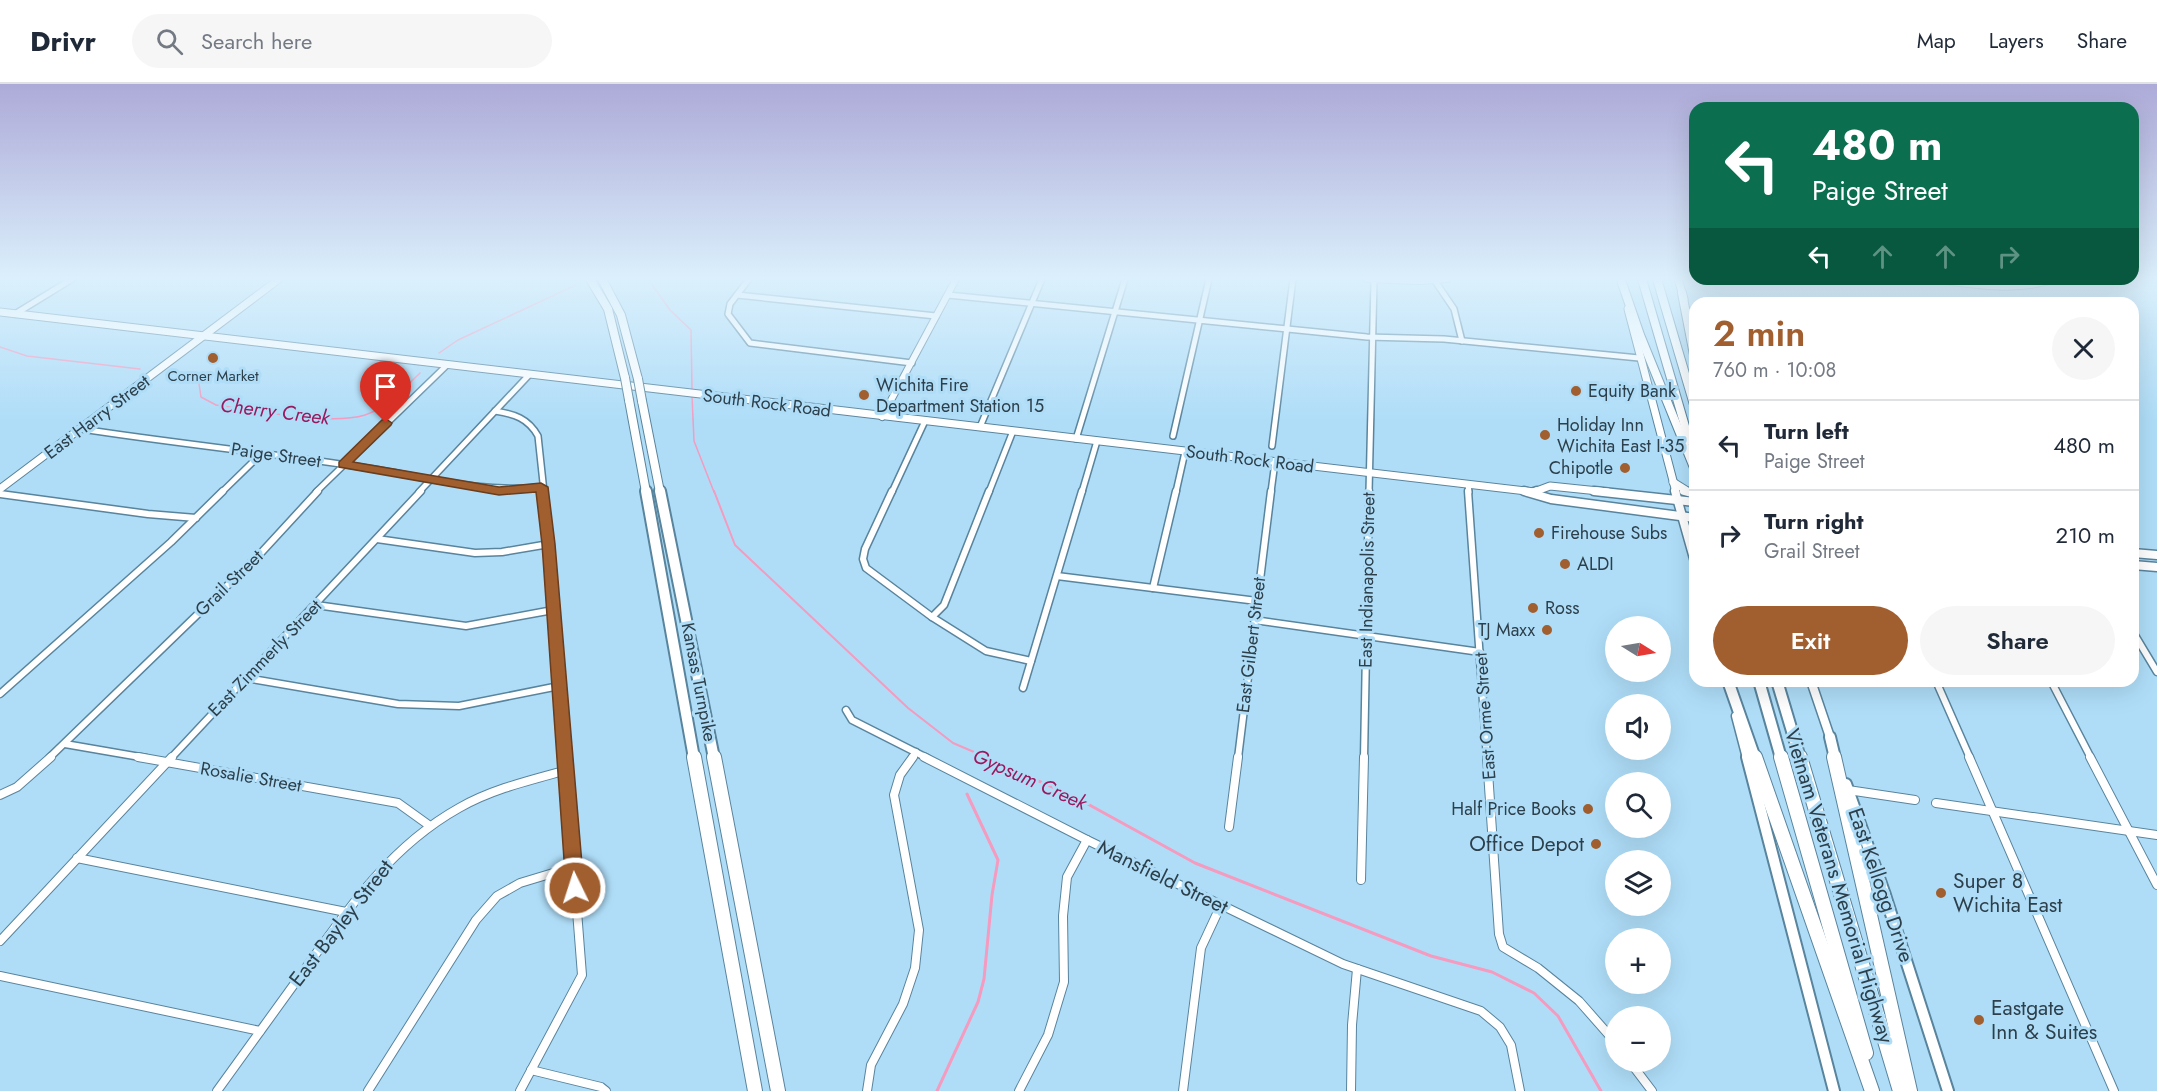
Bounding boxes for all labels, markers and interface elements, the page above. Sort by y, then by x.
search box [132,14,552,68]
text: Drivr [30,21,96,62]
icon: search [153,25,186,58]
text: Search here [201,25,312,57]
text: Map [1917,26,1956,56]
text: Layers [1989,26,2044,56]
text: Share [2077,26,2127,56]
text: 480 m [1812,115,1943,176]
icon: left [1713,126,1791,204]
text: Paige Street [1812,171,1948,210]
icon: left [1803,240,1836,273]
icon: ahead [1866,240,1899,273]
icon: ahead [1929,240,1962,273]
icon: right [1992,240,2025,273]
text: 2 min [1713,307,1805,359]
button: close [2052,317,2115,380]
marker: Corner Market [206,351,220,365]
text: 760 m · 10:08 [1713,356,1837,385]
pin [360,361,411,423]
place label: Corner Market [167,365,259,387]
street label: East Harry Street [39,368,156,465]
icon: arrive [369,370,402,403]
place label: Wichita Fire Department Station 15 [876,372,1044,419]
place label: Equity Bank [1588,378,1676,404]
street label: South Rock Road [701,382,833,424]
marker: Equity Bank [1569,384,1583,398]
marker: Wichita Fire Department Station 15 [857,388,871,402]
water label: Cherry Creek [218,390,333,433]
place label: Holiday Inn Wichita East I-35 [1557,412,1684,459]
text: Turn left [1764,415,1849,447]
marker: Holiday Inn Wichita East I-35 [1538,428,1552,442]
icon: left [1713,429,1746,462]
text: 480 m [2053,429,2115,461]
street label: Paige Street [229,436,323,474]
street label: South Rock Road [1184,438,1316,480]
text: Paige Street [1764,447,1865,476]
place label: Chipotle [1549,455,1613,481]
marker: Chipotle [1618,461,1632,475]
street label: East Indianapolis Street [1352,491,1382,668]
text: Turn right [1764,505,1864,537]
icon: right [1713,519,1746,552]
text: 210 m [2056,519,2115,551]
place label: Firehouse Subs [1551,520,1667,546]
marker: Firehouse Subs [1532,526,1546,540]
text: Grail Street [1764,537,1860,566]
street label: Grail Street [189,543,269,622]
place label: ALDI [1577,551,1614,577]
marker: ALDI [1558,557,1572,571]
street label: East Gilbert Street [1230,575,1272,714]
street label: East Zimmerly Street [202,593,328,722]
place label: Ross [1545,595,1579,621]
marker: Ross [1526,601,1540,615]
button: Exit [1713,606,1908,675]
button: Share [1920,606,2115,675]
north arrow [1605,616,1671,682]
map controls [1605,616,1671,1072]
place label: TJ Maxx [1478,617,1535,643]
street label: Kansas Turnpike [675,620,723,744]
marker: TJ Maxx [1540,623,1554,637]
street label: East Orme Street [1468,651,1502,781]
button: sound [1605,694,1671,760]
street label: Vietnam Veterans Memorial Highway [1777,725,1901,1048]
water label: Gypsum Creek [968,741,1093,818]
street label: Rosalie Street [198,755,304,799]
button: search [1605,772,1671,838]
place label: Half Price Books [1451,796,1576,822]
marker: Half Price Books [1581,802,1595,816]
street label: East Kellogg Drive [1841,804,1922,966]
place label: Office Depot [1469,829,1584,859]
street label: Mansfield Street [1093,832,1233,922]
marker: Office Depot [1589,837,1603,851]
button: layers [1605,850,1671,916]
street label: East Bayley Street [282,853,400,993]
position arrow [543,856,607,920]
place label: Super 8 Wichita East [1953,866,2062,920]
marker: Super 8 Wichita East [1934,886,1948,900]
button: + [1605,928,1671,994]
place label: Eastgate Inn & Suites [1991,993,2097,1047]
button: − [1605,1006,1671,1072]
marker: Eastgate Inn & Suites [1972,1013,1986,1027]

